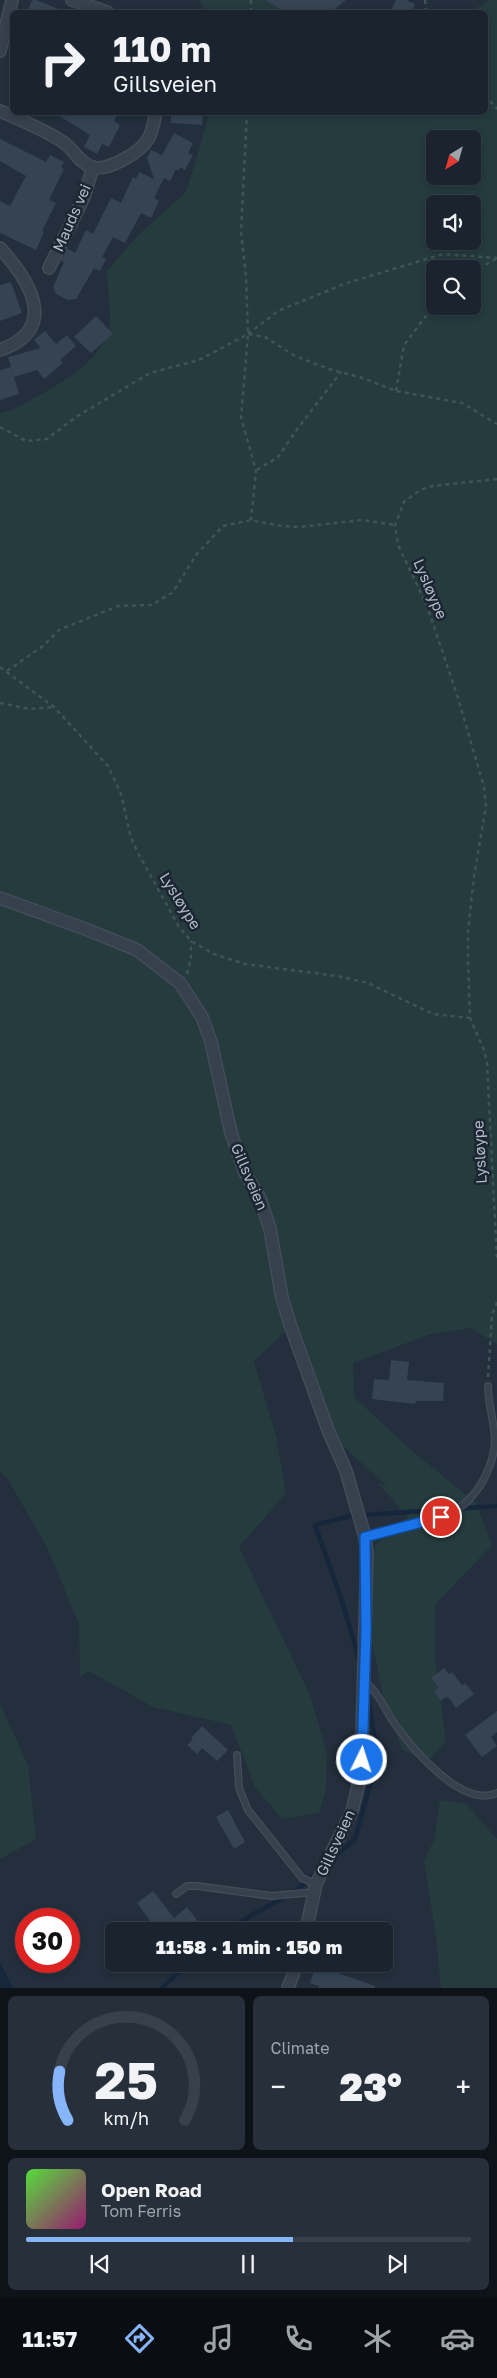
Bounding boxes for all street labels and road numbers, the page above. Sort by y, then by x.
street label: Mauds vei [48,181,94,254]
street label: Lysløype [410,556,452,622]
street label: Lysløype [156,869,205,932]
street label: Lysløype [468,1120,490,1184]
street label: Gillsveien [228,1140,272,1213]
street label: Gillsveien [312,1807,358,1879]

